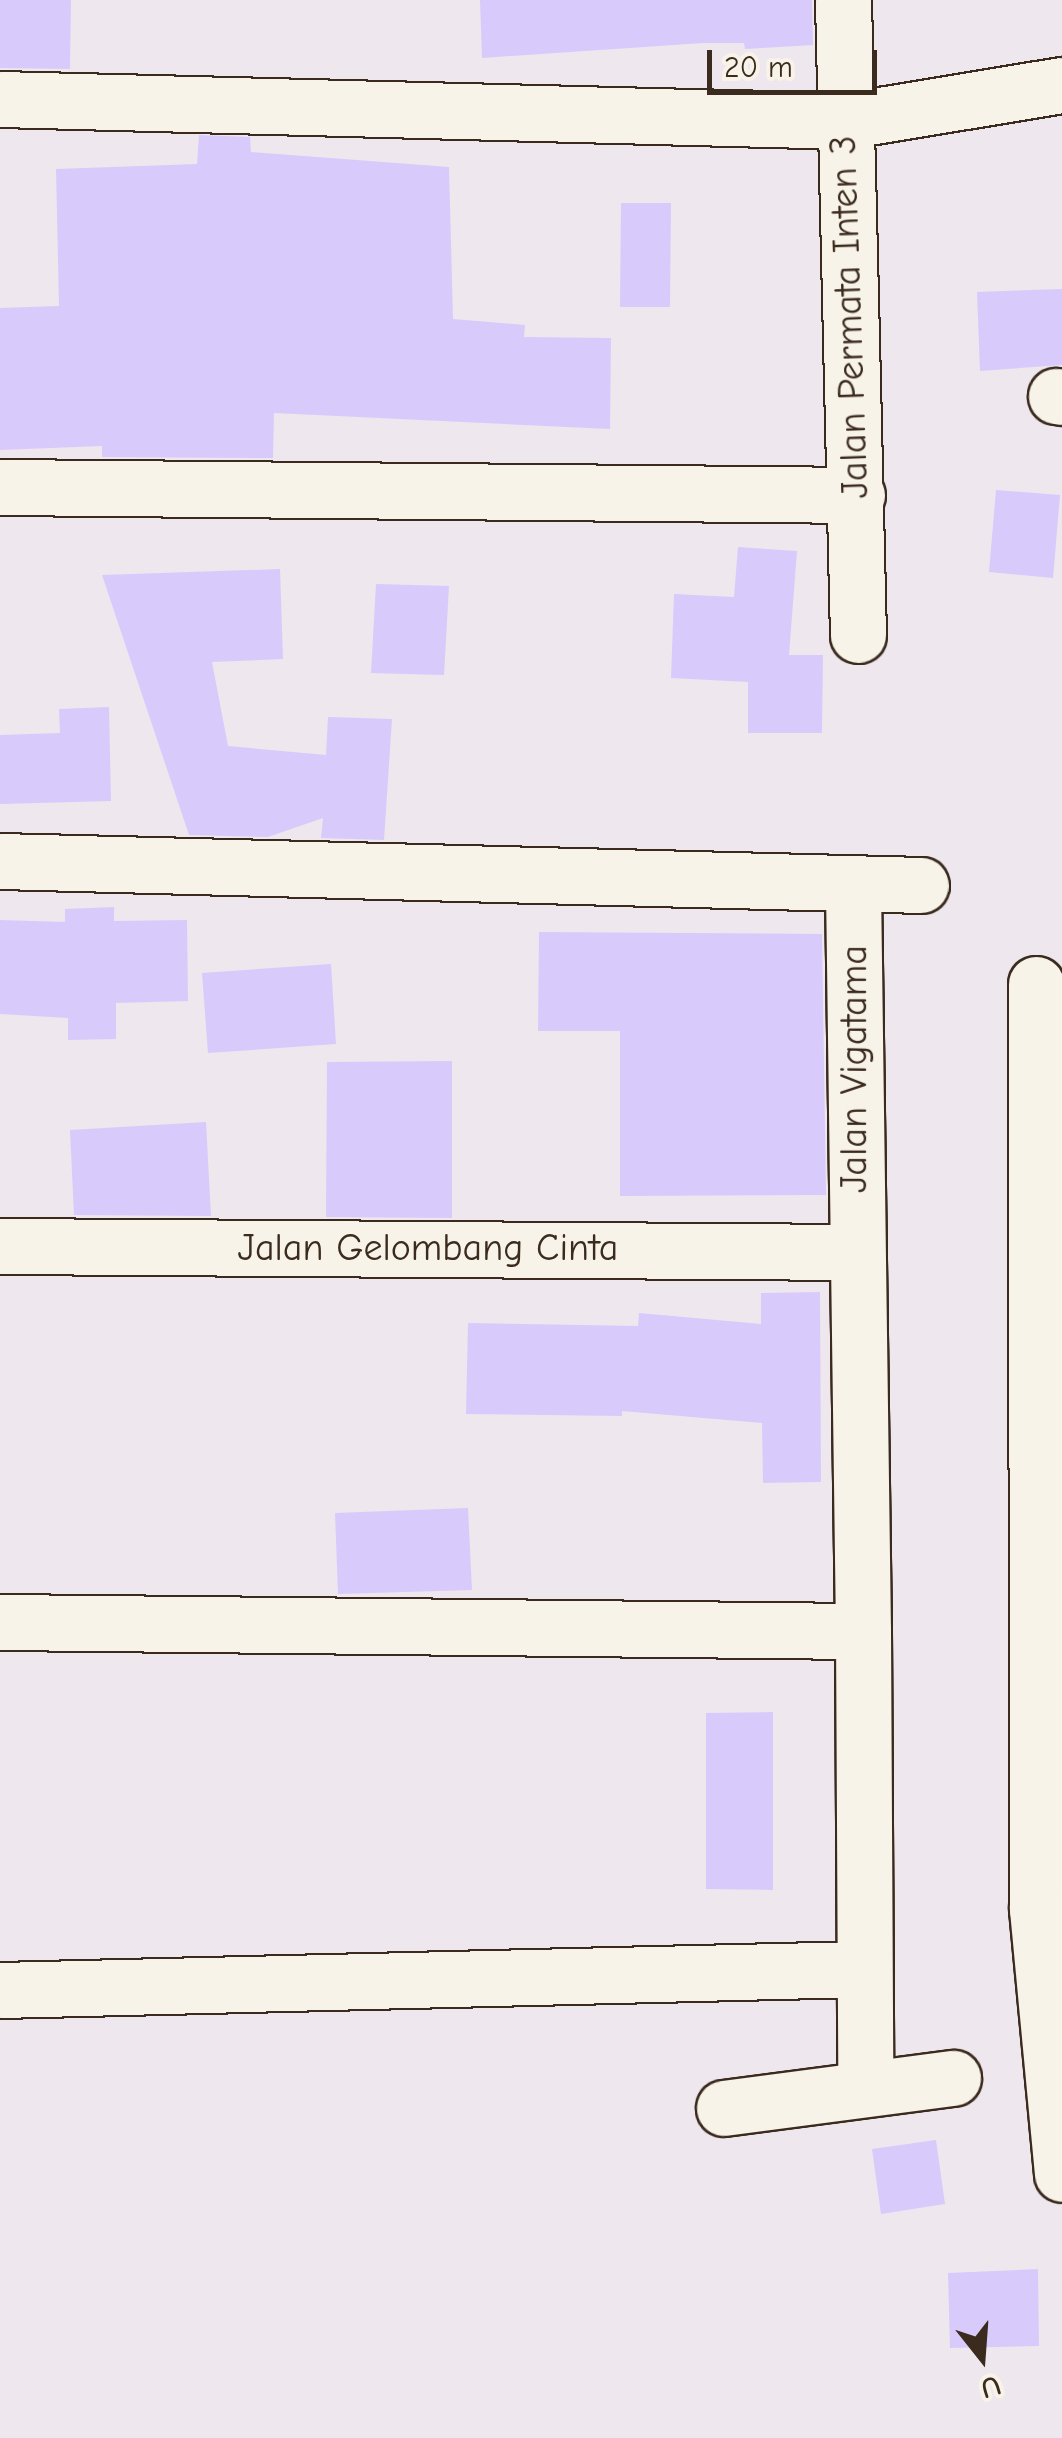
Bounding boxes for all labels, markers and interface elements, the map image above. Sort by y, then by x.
scale bar [712,30,882,92]
text: 20 m [724,50,793,85]
street label: Jalan Permata Inten 3 [821,135,879,499]
street label: Jalan Vigatama [832,945,878,1193]
street label: Jalan Gelombang Cinta [238,1226,618,1272]
north arrow [932,2308,1032,2408]
text: U [977,2369,1004,2405]

